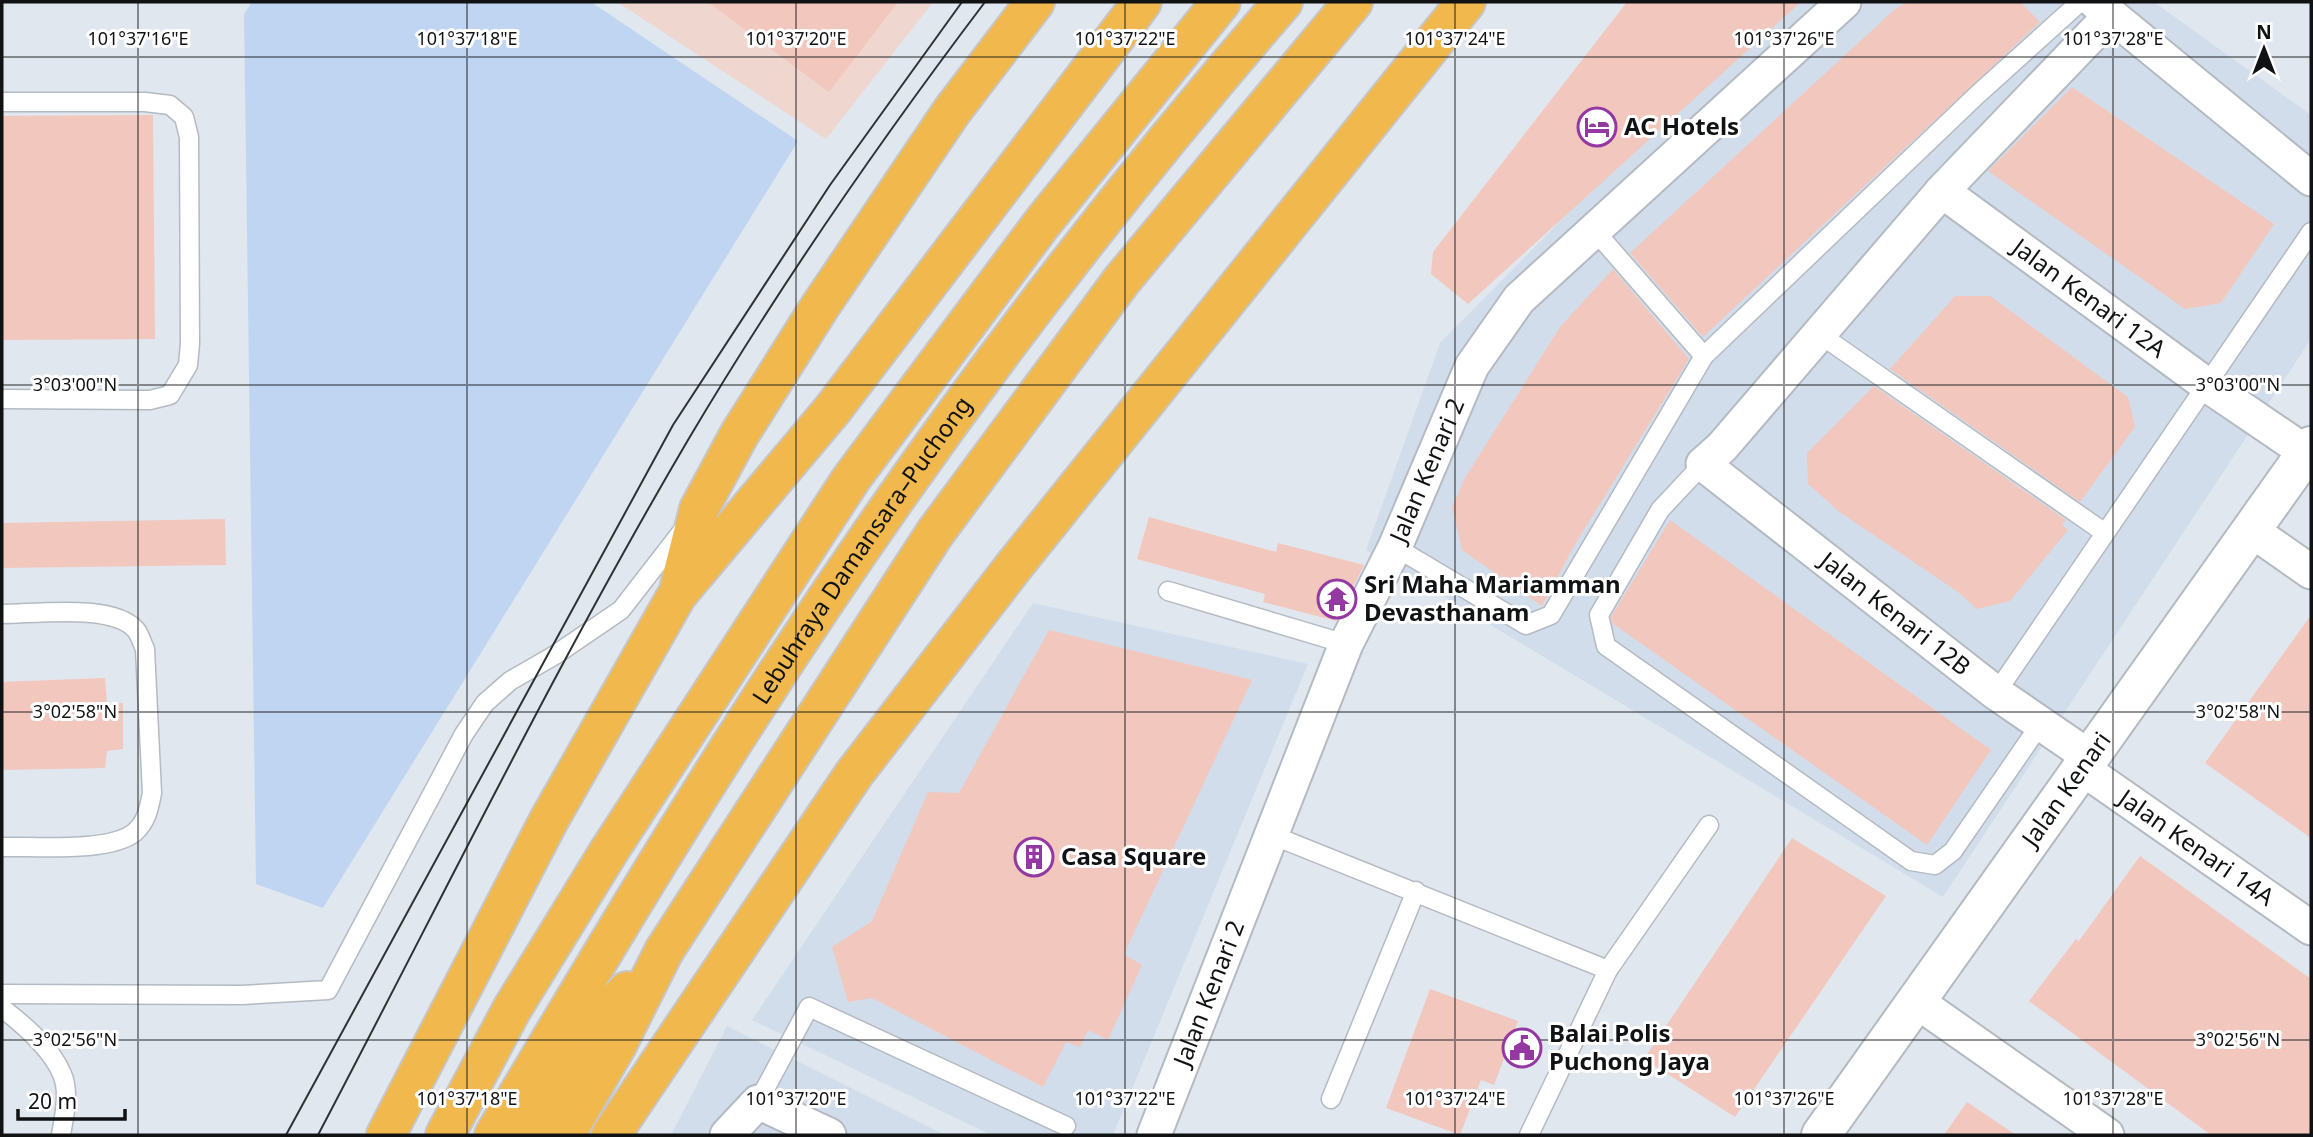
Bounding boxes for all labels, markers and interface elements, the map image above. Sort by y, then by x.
north arrow [2229,14,2299,84]
text: N [2256,19,2272,45]
text: 101°37'16"E [87,26,189,50]
text: 101°37'18"E [416,26,518,50]
text: 101°37'20"E [745,26,847,50]
text: 101°37'22"E [1074,26,1176,50]
text: 101°37'24"E [1404,26,1506,50]
text: 101°37'26"E [1733,26,1835,50]
text: 101°37'28"E [2062,26,2164,50]
hotel icon: AC Hotels [1576,106,1618,148]
place label: AC Hotels [1624,109,1739,142]
street label: Jalan Kenari 12A [2005,229,2174,365]
text: 3°03'00"N [33,372,117,396]
text: 3°03'00"N [2196,372,2280,396]
street label: Lebuhraya Damansara–Puchong [744,389,978,710]
street label: Jalan Kenari 2 [1380,393,1471,549]
street label: Jalan Kenari 12B [1812,542,1978,682]
place label: Sri Maha Mariamman Devasthanam [1364,567,1621,628]
temple icon: Sri Maha Mariamman Devasthanam [1316,578,1358,620]
text: 3°02'58"N [33,699,117,723]
text: 3°02'58"N [2196,699,2280,723]
street label: Jalan Kenari [2012,725,2118,854]
street label: Jalan Kenari 14A [2111,780,2282,913]
building icon: Casa Square [1013,836,1055,878]
place label: Casa Square [1061,839,1206,872]
street label: Jalan Kenari 2 [1164,915,1251,1072]
place label: Balai Polis Puchong Jaya [1549,1016,1710,1077]
text: 3°02'56"N [33,1027,117,1051]
public building icon: Balai Polis Puchong Jaya [1501,1027,1543,1069]
text: 3°02'56"N [2196,1027,2280,1051]
scale bar [18,1078,124,1122]
text: 101°37'18"E [416,1086,518,1110]
text: 101°37'20"E [745,1086,847,1110]
text: 101°37'22"E [1074,1086,1176,1110]
text: 101°37'24"E [1404,1086,1506,1110]
text: 101°37'26"E [1733,1086,1835,1110]
text: 101°37'28"E [2062,1086,2164,1110]
text: 20 m [28,1087,77,1115]

